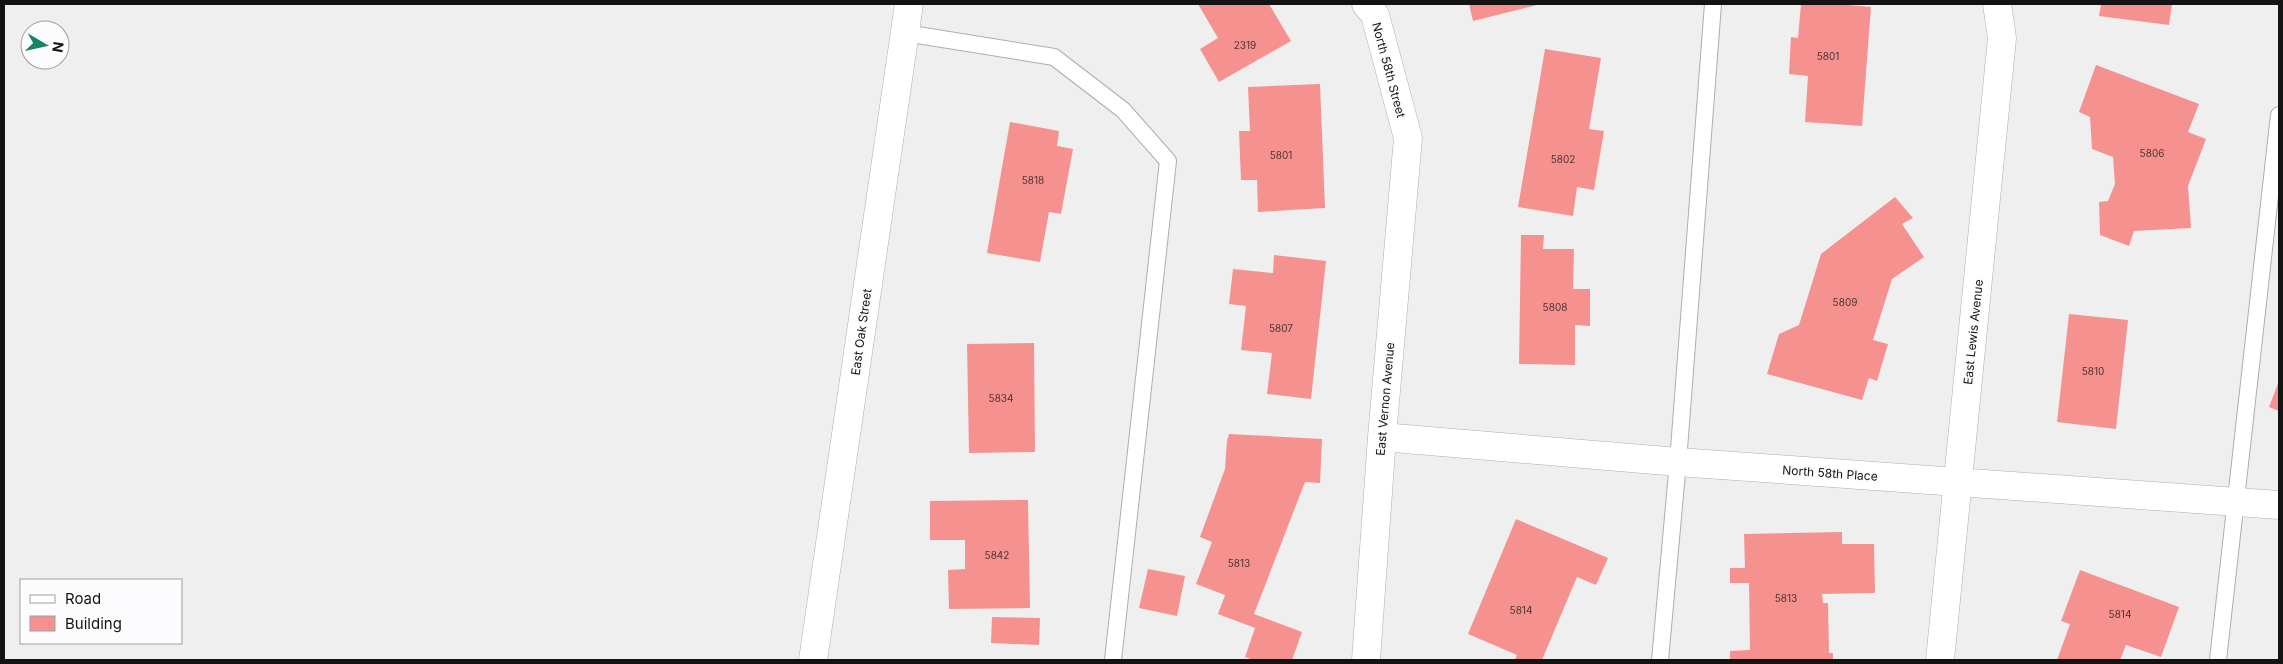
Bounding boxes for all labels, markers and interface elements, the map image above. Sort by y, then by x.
north arrow [20,20,70,70]
street label: North 58th Street [1369,21,1409,119]
house number: 2319 [1234,39,1256,51]
text: N [49,41,68,54]
house number: 5801 [1817,50,1839,62]
house number: 5806 [2140,147,2164,159]
house number: 5801 [1270,149,1292,161]
house number: 5802 [1551,153,1575,165]
house number: 5818 [1022,174,1044,186]
street label: East Lewis Avenue [1960,279,1986,385]
street label: East Oak Street [847,288,875,376]
house number: 5809 [1833,296,1857,308]
house number: 5808 [1543,301,1567,313]
house number: 5807 [1269,322,1293,334]
street label: East Vernon Avenue [1373,342,1397,456]
house number: 5810 [2082,365,2104,377]
house number: 5834 [989,392,1013,404]
street label: North 58th Place [1782,462,1878,484]
house number: 5842 [985,549,1009,561]
house number: 5813 [1228,557,1250,569]
legend [20,579,182,644]
text: Road [65,589,101,608]
house number: 5813 [1775,592,1797,604]
house number: 5814 [1510,604,1532,616]
house number: 5814 [2109,608,2131,620]
text: Building [65,614,122,633]

